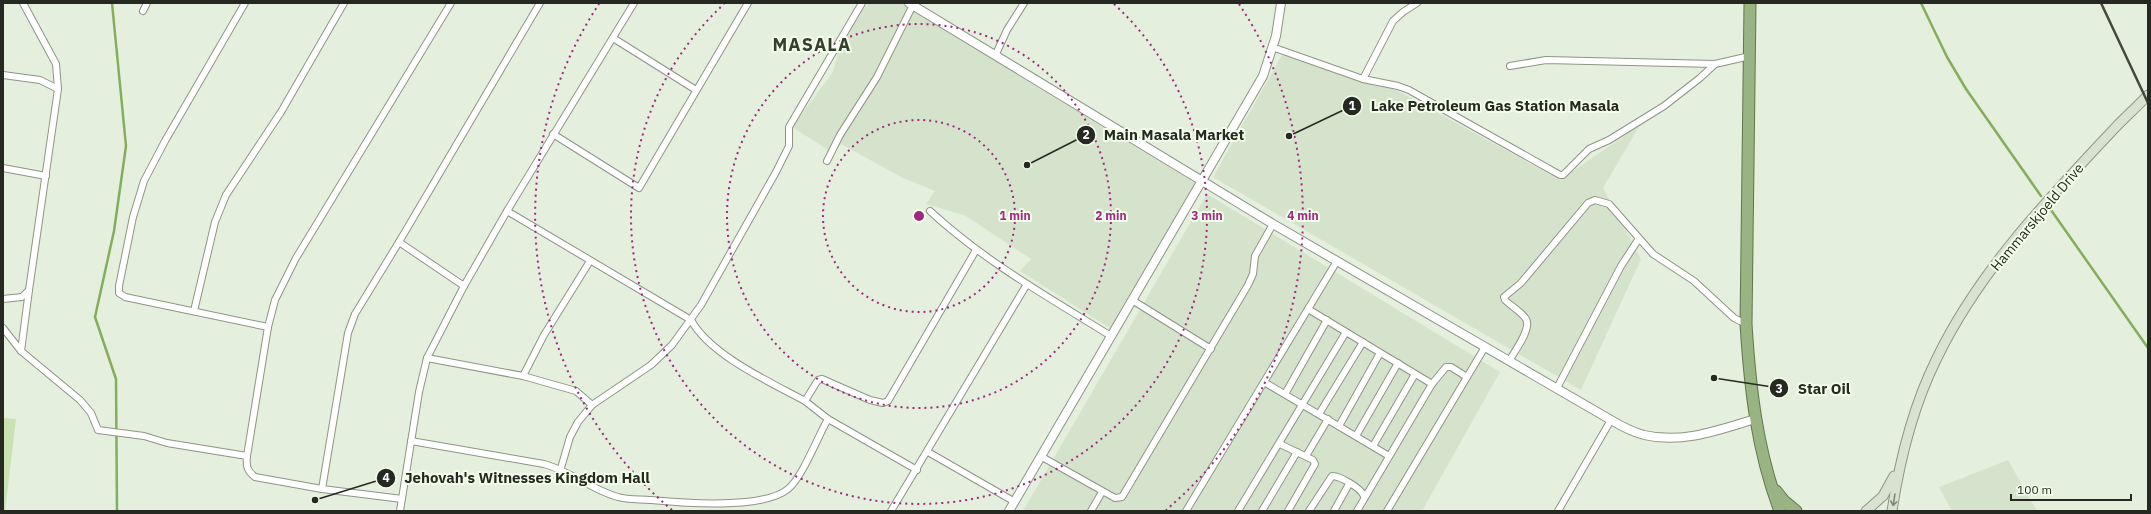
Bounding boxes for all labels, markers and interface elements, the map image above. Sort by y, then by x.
district label: MASALA [773,33,851,56]
callout: Lake Petroleum Gas Station Masala [1342,92,1627,119]
text: Lake Petroleum Gas Station Masala [1371,96,1620,115]
text: 1 [1348,98,1356,113]
callout: Main Masala Market [1076,121,1252,148]
text: Main Masala Market [1104,125,1244,144]
text: 2 [1082,127,1090,142]
street label: Hammarskjoeld Drive [1987,159,2088,275]
text: 1 min [999,208,1031,223]
text: 2 min [1095,208,1127,223]
text: 3 min [1191,208,1223,223]
text: 4 min [1287,208,1319,223]
centre of rings [912,209,926,223]
callout: Star Oil [1769,375,1858,402]
text: Star Oil [1798,379,1851,398]
text: 3 [1775,381,1783,396]
callout: Jehovah's Witnesses Kingdom Hall [376,464,658,491]
text: Jehovah's Witnesses Kingdom Hall [404,468,650,487]
text: 4 [382,470,390,485]
scale bar [2011,476,2131,502]
text: 100 m [2017,482,2052,497]
one-way arrow [1890,493,1898,506]

